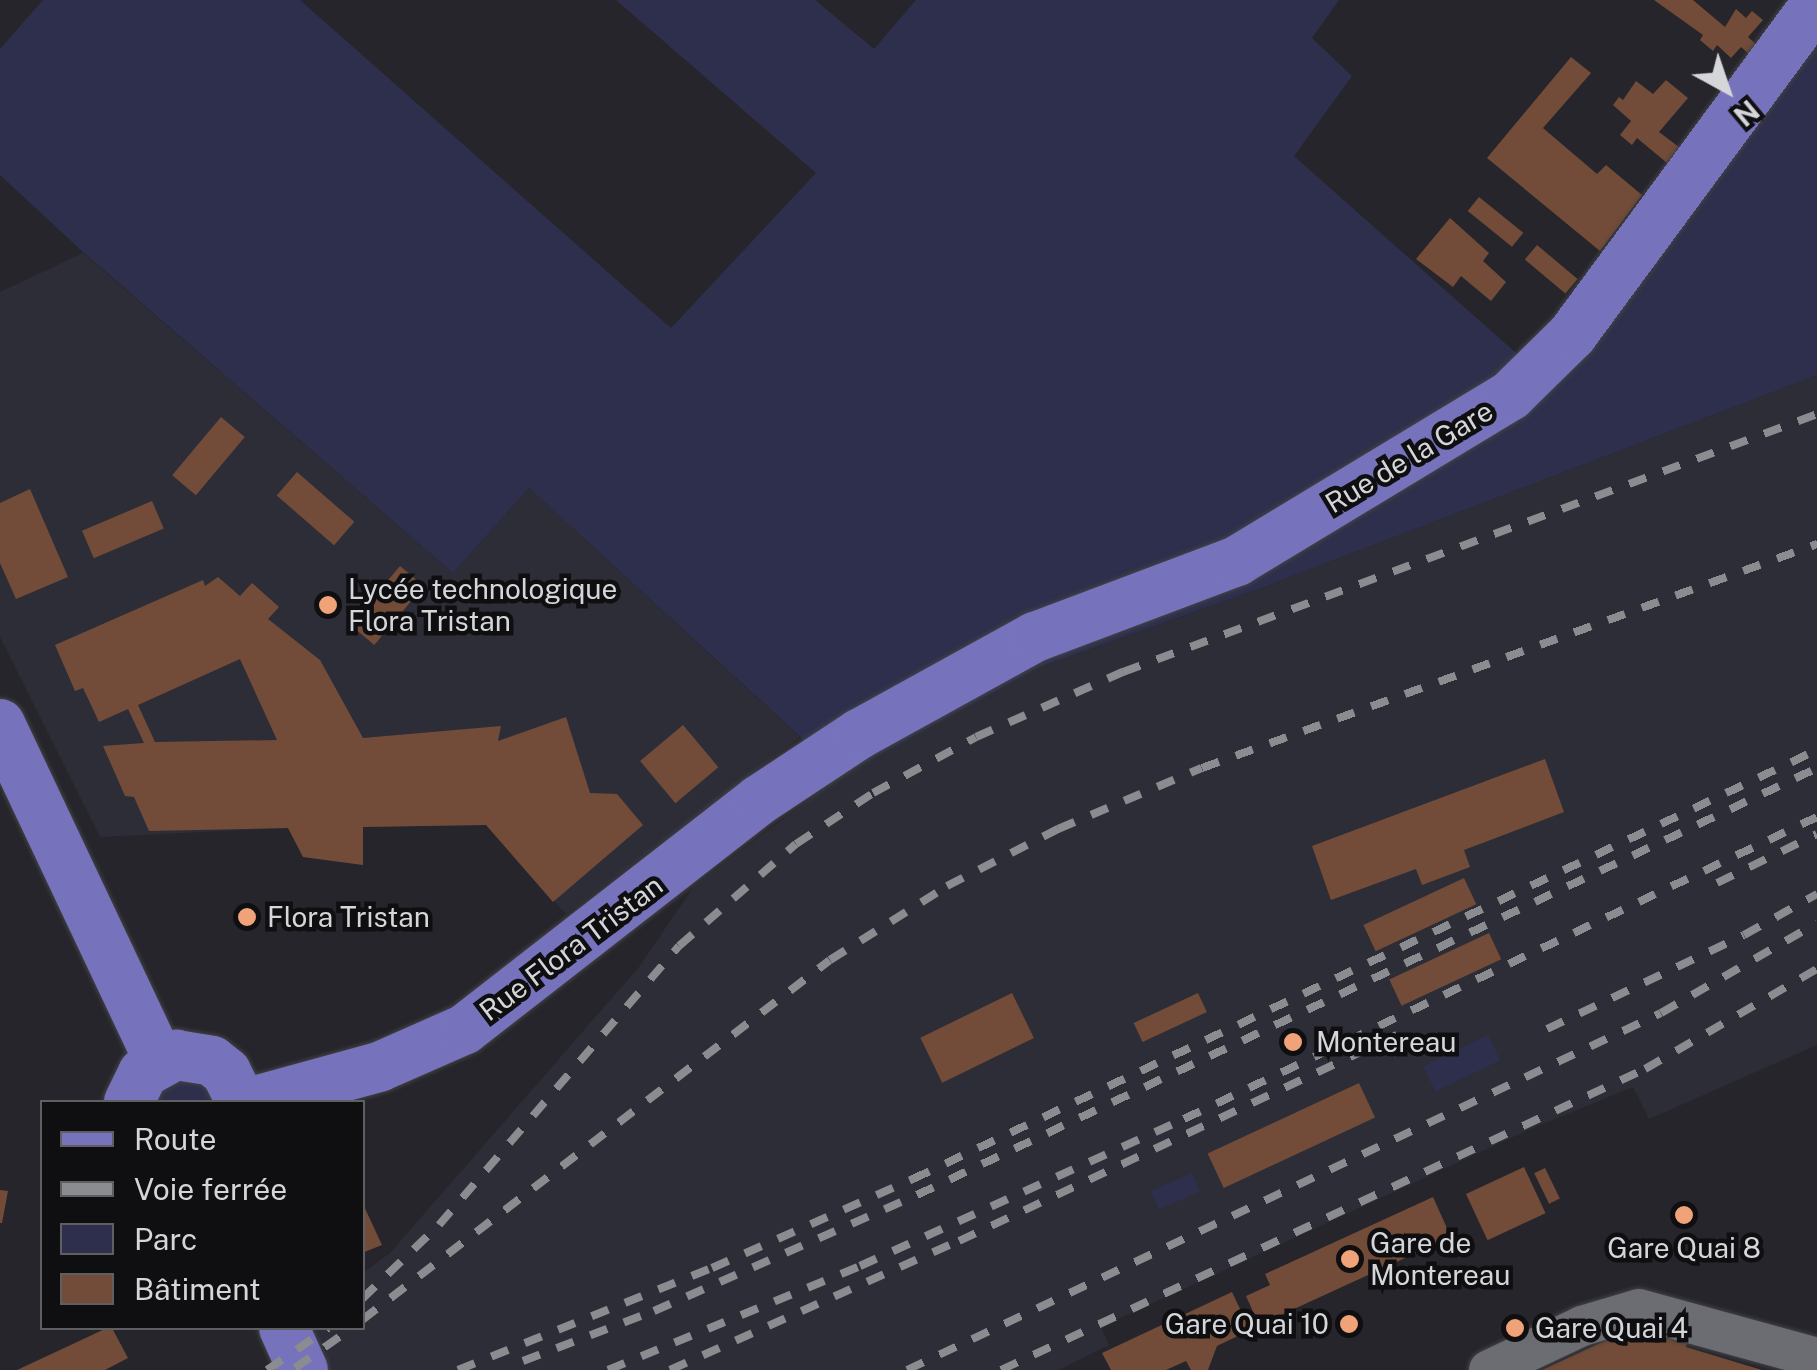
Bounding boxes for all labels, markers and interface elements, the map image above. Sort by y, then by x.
north arrow [1677,40,1777,140]
text: N [1728,94,1766,133]
street label: Rue de la Gare [1319,394,1499,520]
place label: Lycée technologique Flora Tristan [348,572,618,638]
marker: Lycée technologique Flora Tristan [317,594,339,616]
street label: Rue Flora Tristan [473,868,669,1028]
place label: Flora Tristan [267,900,430,934]
marker: Flora Tristan [236,906,258,928]
place label: Montereau [1316,1025,1457,1059]
marker: Montereau [1280,1029,1306,1055]
legend [40,1100,365,1330]
text: Route [134,1121,216,1157]
text: Voie ferrée [134,1171,287,1207]
marker: Gare Quai 8 [1673,1204,1695,1226]
text: Parc [134,1221,197,1257]
place label: Gare de Montereau [1370,1226,1511,1292]
place label: Gare Quai 8 [1607,1231,1761,1265]
marker: Gare de Montereau [1339,1248,1361,1270]
text: Bâtiment [134,1271,261,1307]
place label: Gare Quai 10 [1165,1307,1329,1341]
place label: Gare Quai 4 [1535,1311,1688,1345]
marker: Gare Quai 10 [1338,1313,1360,1335]
marker: Gare Quai 4 [1504,1317,1526,1339]

